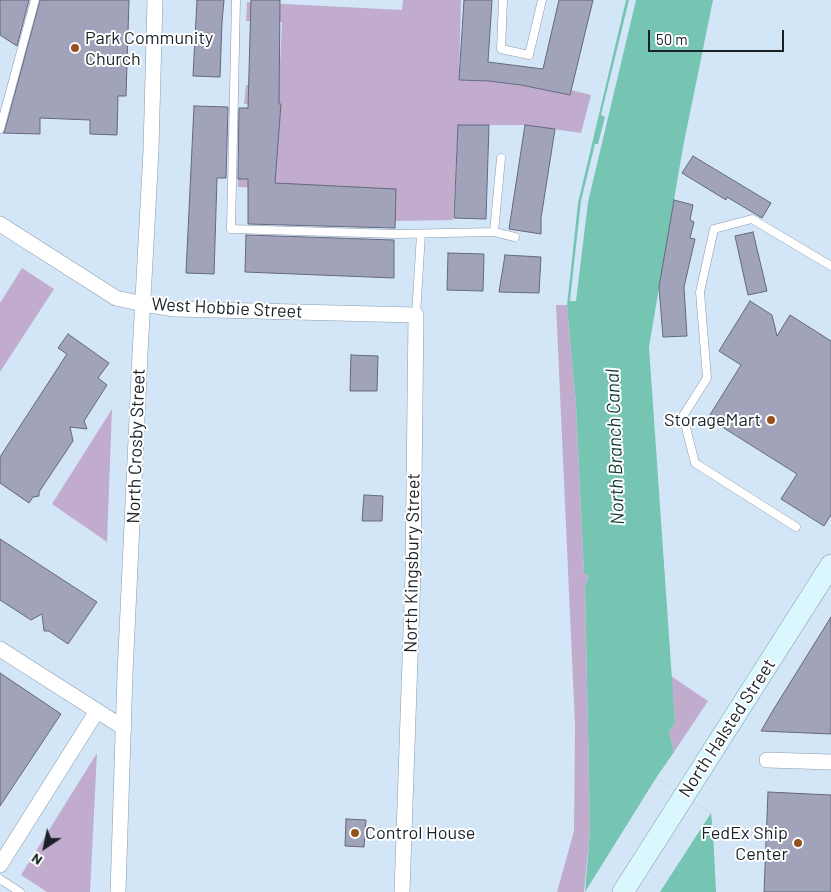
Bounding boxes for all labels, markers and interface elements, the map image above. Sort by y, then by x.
scale bar [651,20,787,52]
place label: Park Community Church [85,27,213,70]
text: 50 m [656,30,688,48]
marker: Park Community Church [69,42,81,54]
street label: West Hobbie Street [151,293,303,323]
street label: North Crosby Street [122,368,150,524]
water label: North Branch Canal [601,369,629,525]
place label: StorageMart [664,409,761,431]
marker: StorageMart [765,414,777,426]
street label: North Kingsbury Street [400,473,424,653]
street label: North Halsted Street [674,655,780,801]
north arrow [20,822,70,872]
place label: Control House [365,822,475,844]
place label: FedEx Ship Center [701,822,788,864]
marker: Control House [349,827,361,839]
marker: FedEx Ship Center [792,837,804,849]
text: N [28,850,45,870]

